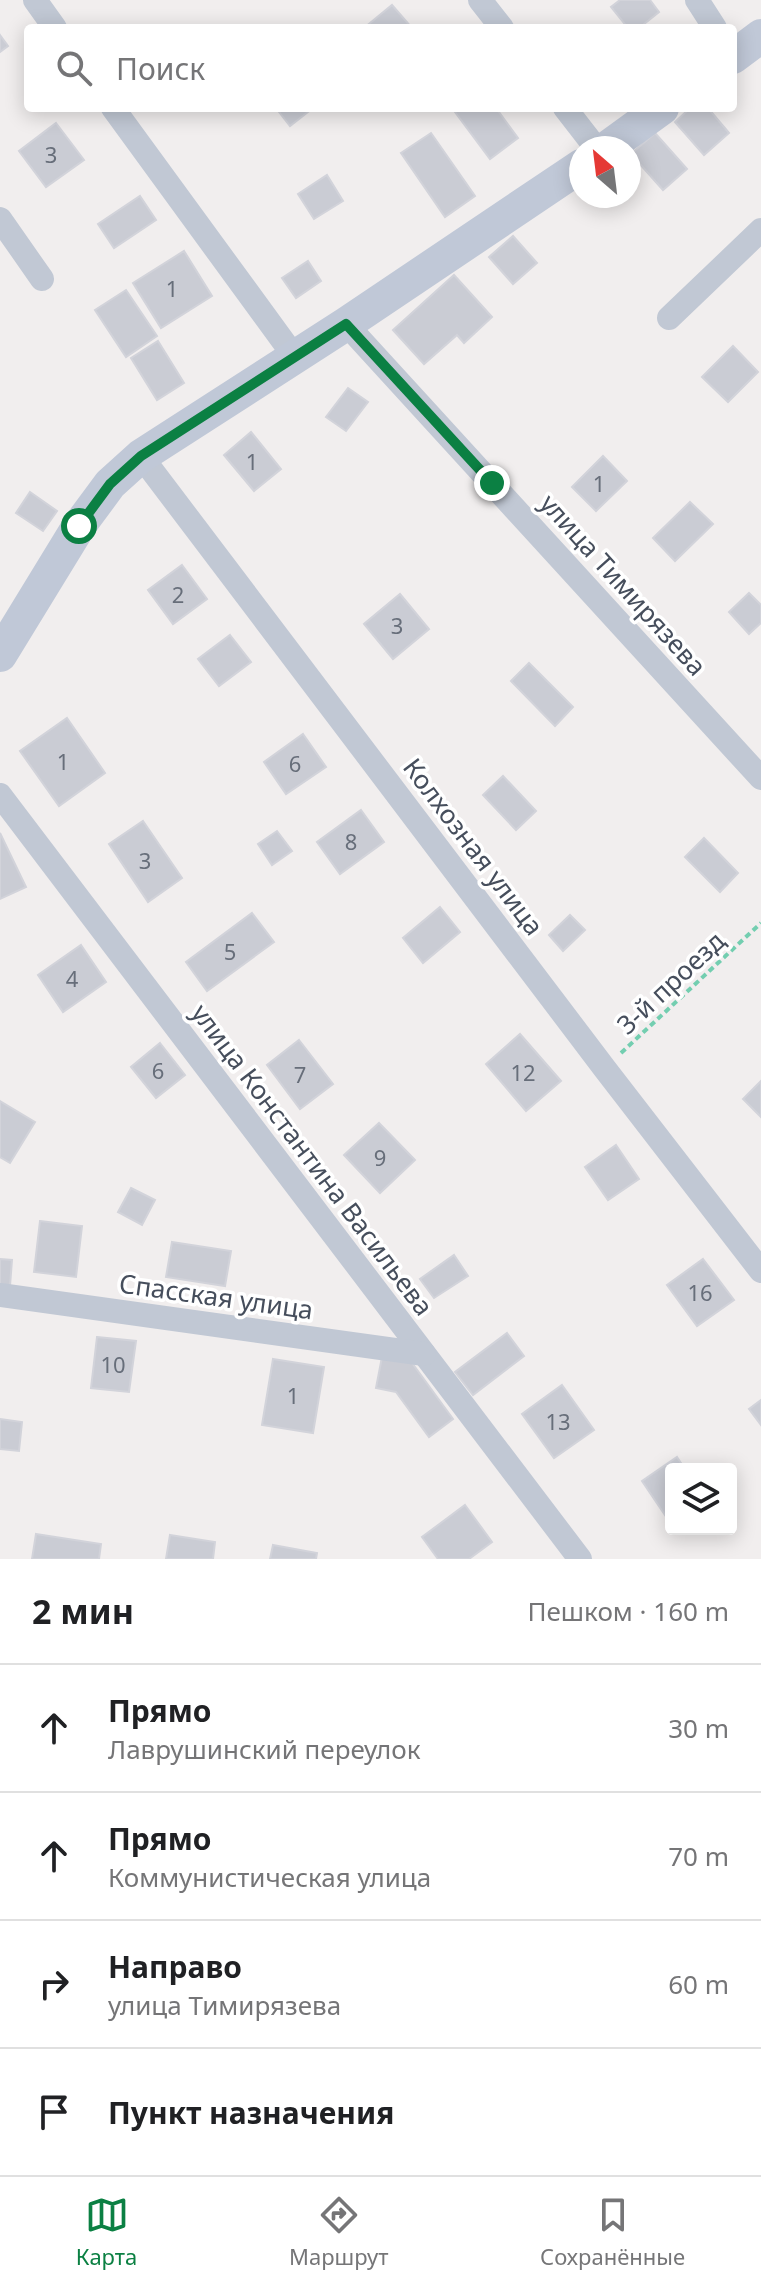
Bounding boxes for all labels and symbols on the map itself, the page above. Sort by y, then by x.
north arrow [569,136,641,208]
house number: 3 [45,139,57,169]
house number: 1 [166,273,178,303]
house number: 1 [246,446,258,476]
route end [474,465,510,501]
house number: 1 [593,468,605,498]
street label: улица Тимирязева [532,486,715,683]
route start [61,508,97,544]
house number: 2 [172,579,184,609]
house number: 3 [391,610,403,640]
house number: 1 [57,746,69,776]
house number: 6 [289,748,301,778]
street label: Колхозная улица [395,750,552,942]
house number: 8 [345,826,357,856]
house number: 3 [139,845,151,875]
street label: 3-й проезд [608,923,732,1042]
house number: 5 [224,936,236,966]
house number: 4 [66,963,79,993]
street label: улица Константина Васильева [184,996,442,1323]
house number: 6 [152,1055,164,1085]
house number: 12 [510,1057,536,1087]
house number: 7 [294,1059,306,1089]
house number: 9 [374,1142,386,1172]
street label: Спасская улица [117,1265,315,1327]
house number: 16 [687,1277,713,1307]
house number: 10 [100,1349,126,1379]
house number: 1 [287,1380,299,1410]
house number: 13 [545,1406,571,1436]

